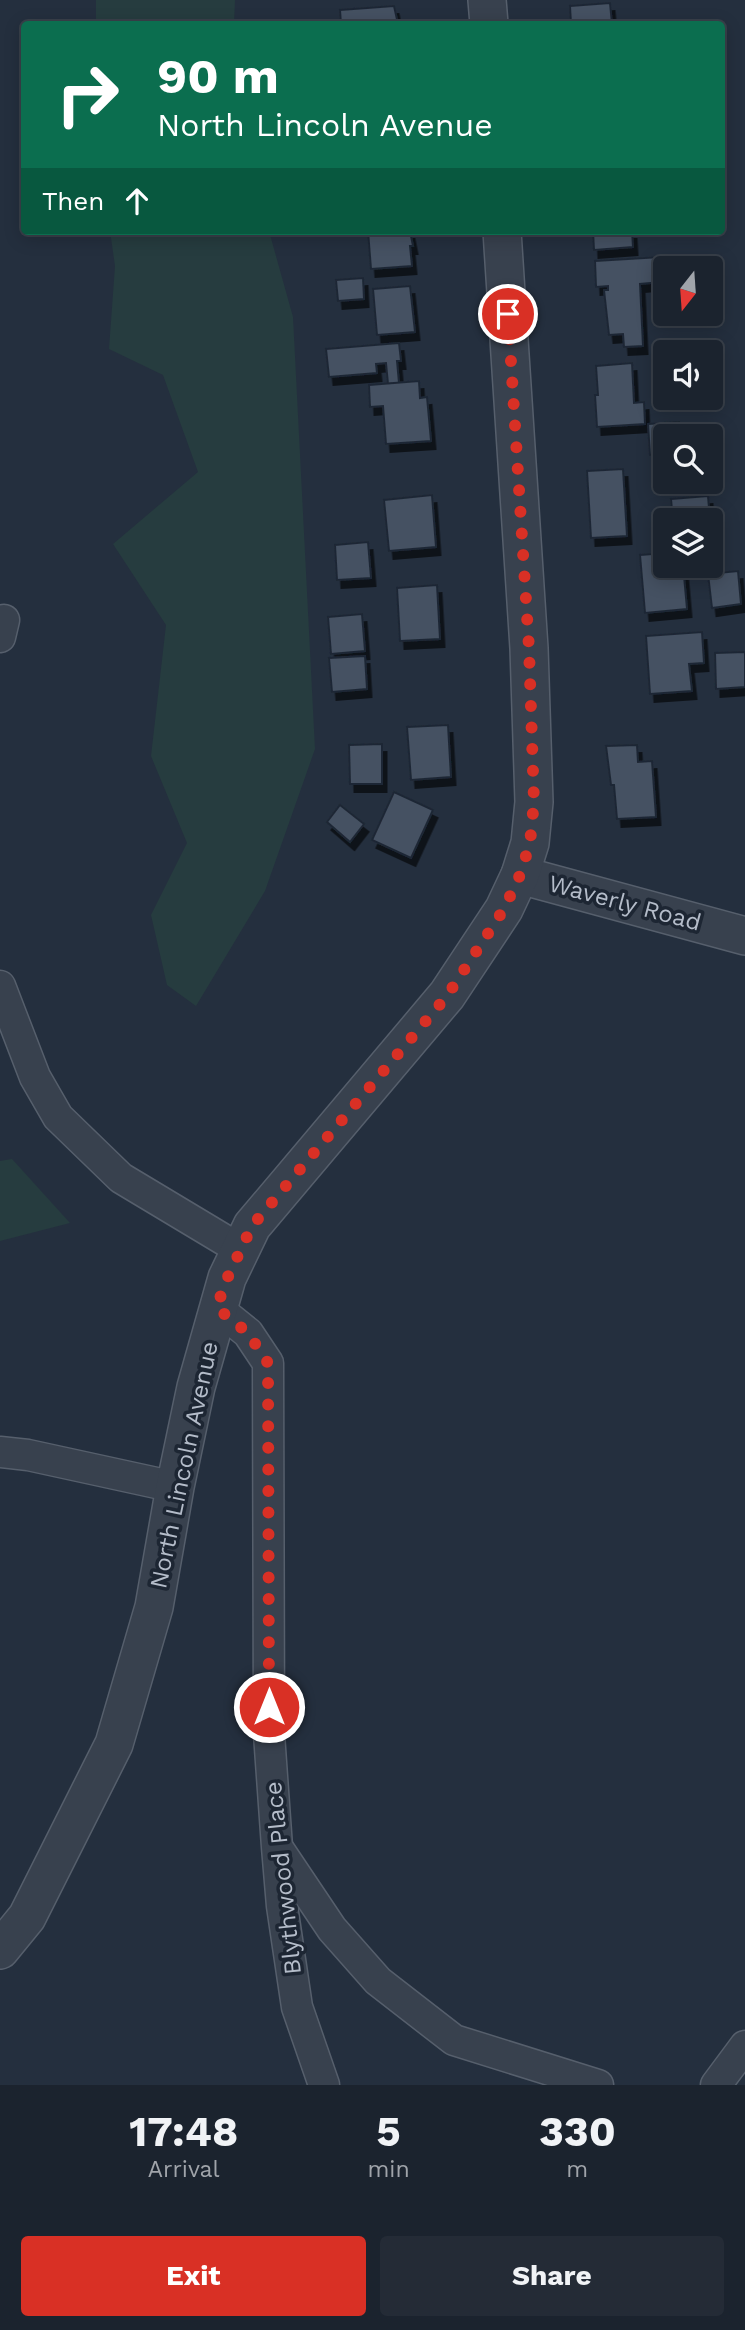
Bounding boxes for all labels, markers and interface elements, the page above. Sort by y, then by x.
text: 90 m [157,47,279,105]
icon: right [42,49,133,140]
text: North Lincoln Avenue [157,106,493,144]
icon: ahead [118,182,156,220]
text: Then [42,186,104,216]
north arrow [653,256,723,326]
map controls [653,256,723,578]
pin [478,284,538,344]
icon: arrive [489,295,527,333]
button: sound [653,340,723,410]
button: search [653,424,723,494]
button: layers [653,508,723,578]
street label: Waverly Road [546,869,704,937]
street label: North Lincoln Avenue [144,1339,224,1591]
position arrow [232,1670,306,1744]
street label: Blythwood Place [259,1780,307,1976]
text: 17:48 [129,2107,238,2156]
text: 5 [376,2107,401,2156]
text: 330 [539,2107,616,2156]
text: Arrival [148,2156,220,2183]
text: min [367,2156,410,2183]
text: m [566,2156,588,2183]
button: Exit [21,2236,366,2316]
button: Share [380,2236,724,2316]

